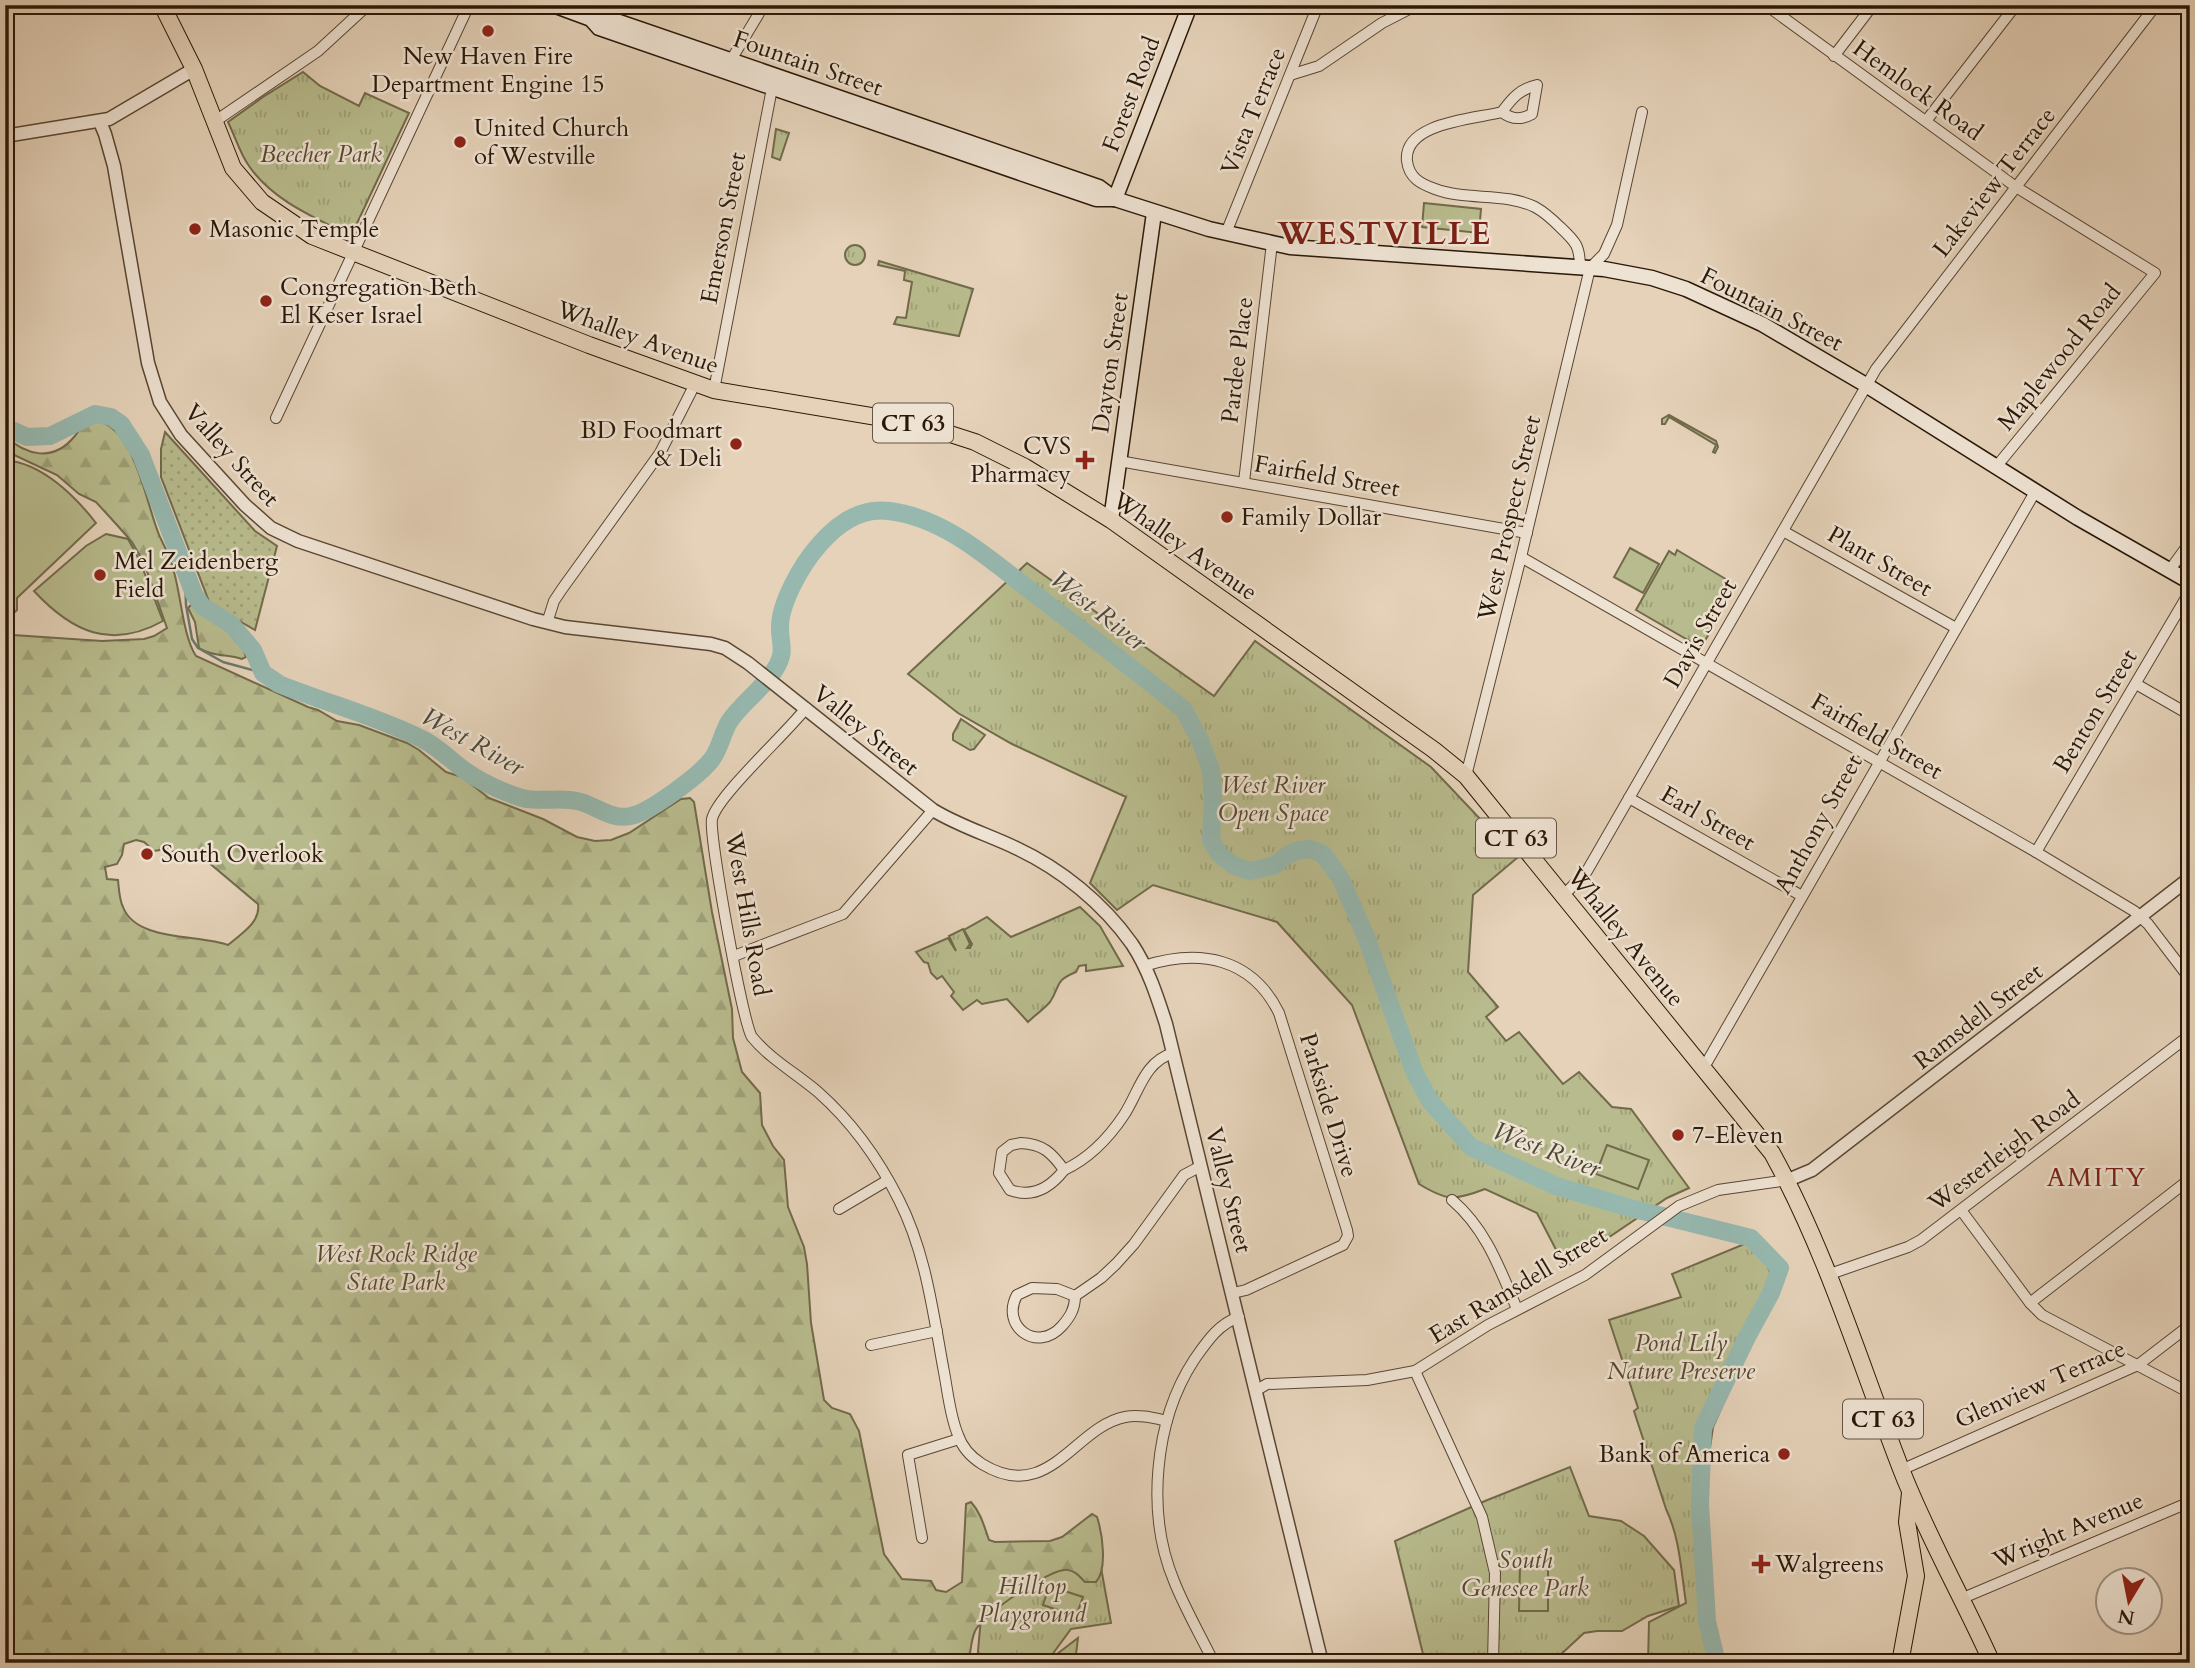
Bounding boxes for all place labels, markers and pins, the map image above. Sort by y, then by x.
marker: New Haven Fire Department Engine 15 [480,23,496,39]
place label: New Haven Fire Department Engine 15 [372,40,604,101]
place label: United Church of Westville [474,112,629,173]
marker: United Church of Westville [452,134,468,150]
place label: Masonic Temple [209,213,379,246]
marker: Masonic Temple [187,221,203,237]
place label: Congregation Beth El Keser Israel [280,271,477,332]
marker: Congregation Beth El Keser Israel [258,293,274,309]
place label: BD Foodmart & Deli [580,414,722,475]
place label: CVS Pharmacy [970,430,1071,491]
marker: BD Foodmart & Deli [728,436,744,452]
marker: CVS Pharmacy [1077,452,1093,468]
place label: Family Dollar [1241,501,1381,534]
marker: Family Dollar [1219,509,1235,525]
place label: Mel Zeidenberg Field [114,545,279,606]
marker: Mel Zeidenberg Field [92,567,108,583]
place label: South Overlook [161,838,324,871]
marker: South Overlook [139,846,155,862]
place label: 7-Eleven [1692,1119,1784,1152]
marker: 7-Eleven [1670,1127,1686,1143]
place label: Bank of America [1599,1438,1771,1471]
marker: Bank of America [1776,1446,1792,1462]
place label: Walgreens [1774,1548,1884,1581]
marker: Walgreens [1753,1556,1769,1572]

